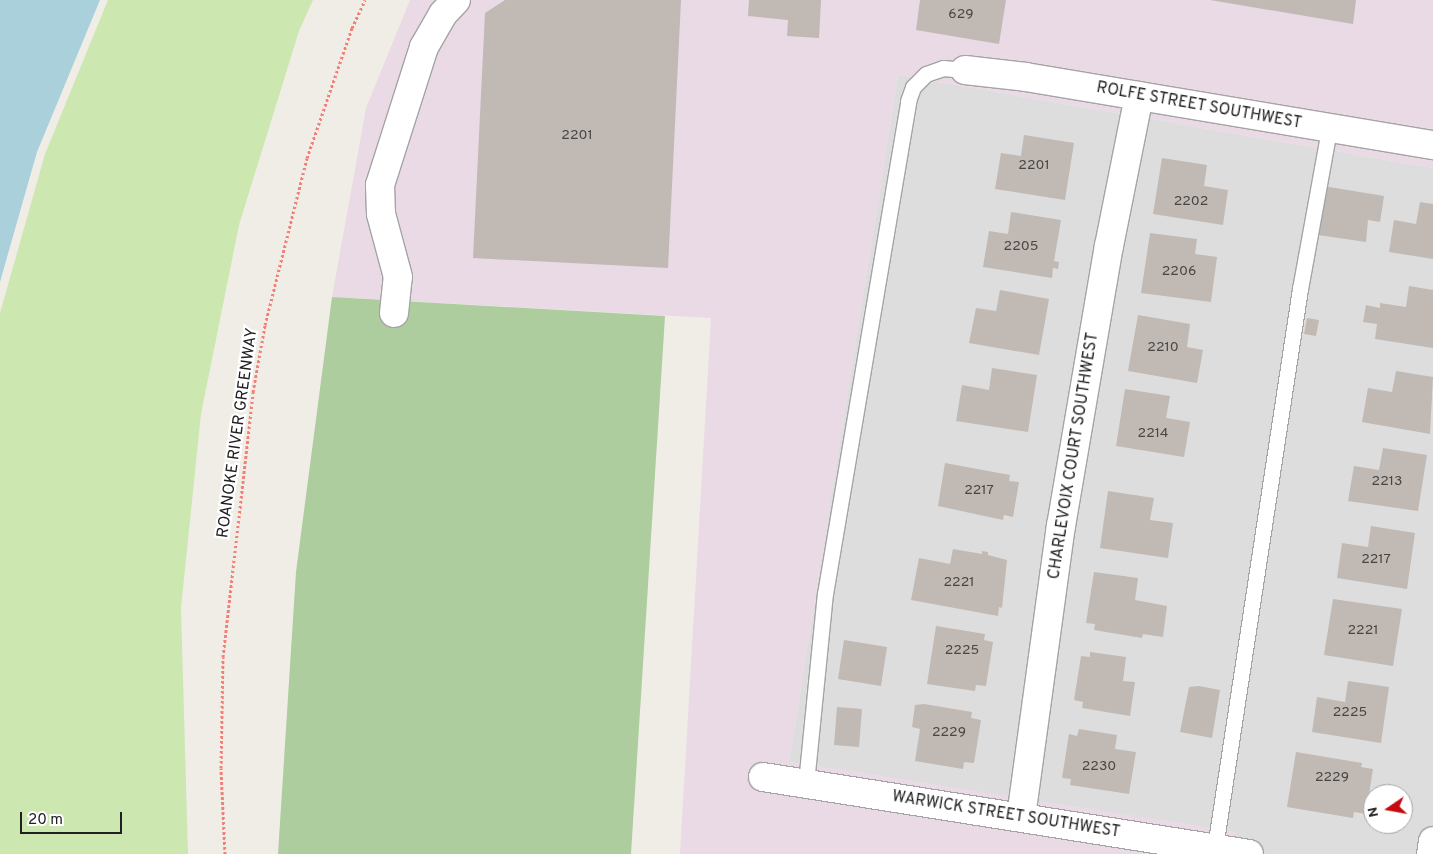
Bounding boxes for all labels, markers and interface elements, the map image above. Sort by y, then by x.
house number: 629 [948,7,974,23]
street label: ROLFE STREET SOUTHWEST [1095,78,1303,134]
house number: 2201 [561,128,593,144]
house number: 2201 [1018,158,1050,174]
house number: 2202 [1174,194,1208,210]
house number: 2205 [1004,239,1038,255]
house number: 2206 [1162,264,1196,280]
street label: ROANOKE RIVER GREENWAY [214,327,262,539]
street label: CHARLEVOIX COURT SOUTHWEST [1045,331,1103,581]
house number: 2210 [1147,340,1179,356]
house number: 2214 [1138,426,1168,442]
house number: 2213 [1372,474,1402,490]
house number: 2217 [964,483,994,499]
house number: 2217 [1361,552,1391,568]
house number: 2221 [944,575,974,591]
house number: 2221 [1348,623,1378,639]
house number: 2225 [945,643,979,659]
house number: 2225 [1333,705,1367,721]
house number: 2229 [932,725,966,741]
house number: 2230 [1082,759,1116,775]
house number: 2229 [1315,770,1349,786]
north arrow [1363,784,1413,834]
street label: WARWICK STREET SOUTHWEST [890,787,1122,843]
scale bar [22,802,125,834]
text: N [1364,805,1383,819]
text: 20 m [28,811,63,830]

